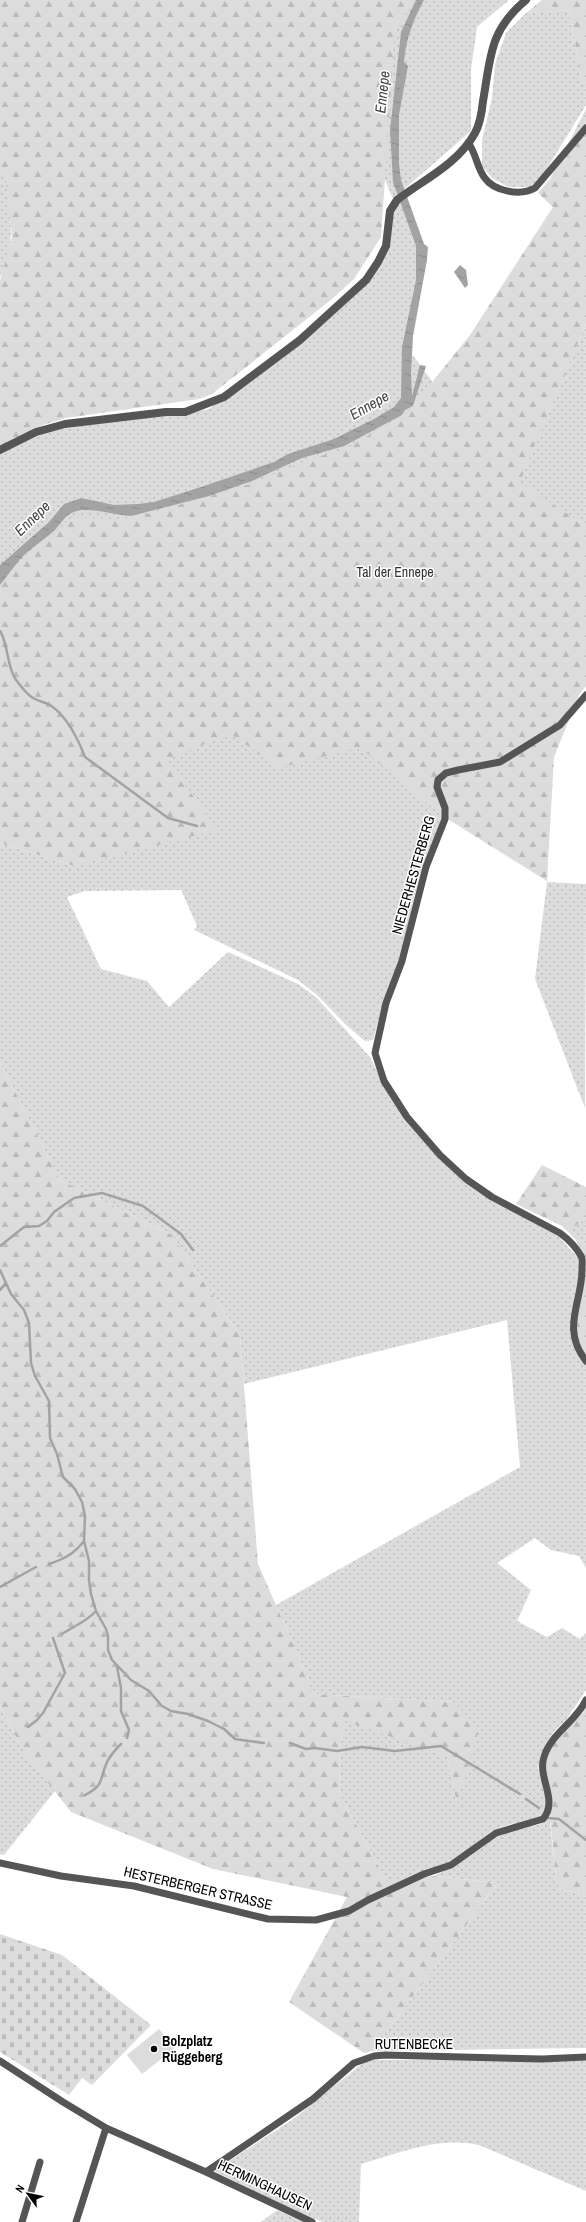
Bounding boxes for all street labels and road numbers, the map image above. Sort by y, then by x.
street label: NIEDERHESTERBERG [387,814,439,936]
street label: HESTERBERGER STRASSE [122,1862,274,1914]
street label: RUTENBECKE [375,2035,453,2053]
street label: HERMINGHAUSEN [215,2155,315,2215]

